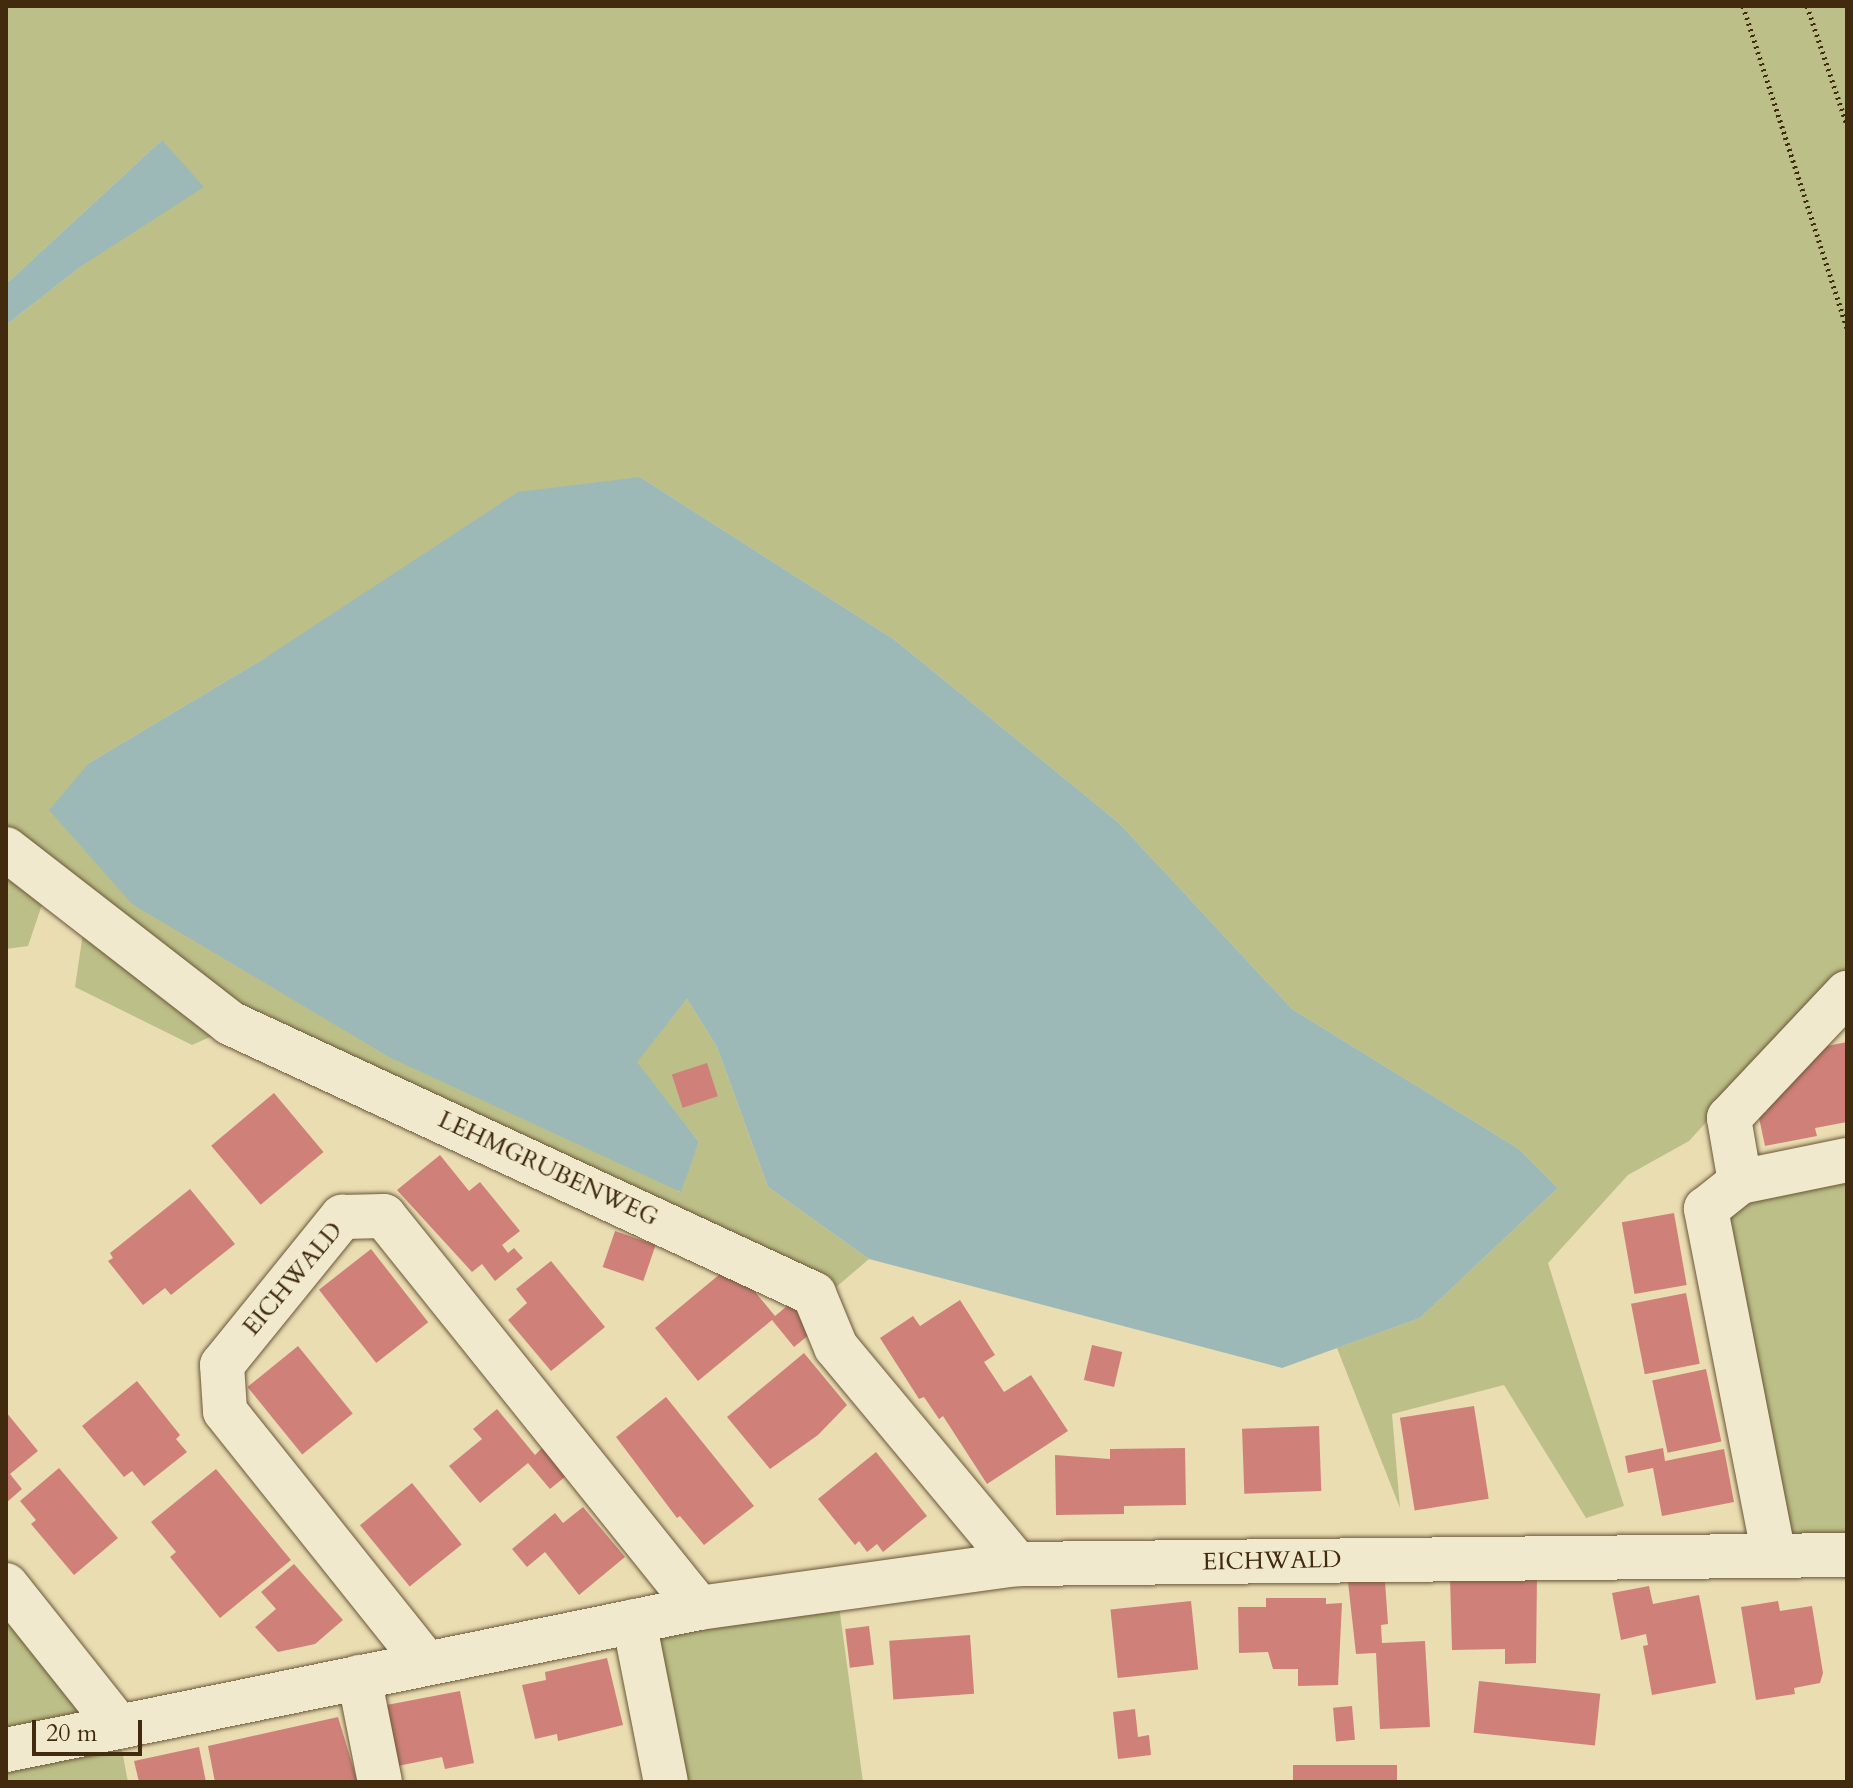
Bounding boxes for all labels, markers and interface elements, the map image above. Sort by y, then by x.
street label: LEHMGRUBENWEG [434,1105,662,1233]
street label: EICHWALD [237,1216,349,1342]
street label: EICHWALD [1202,1545,1342,1577]
scale bar [36,1704,146,1754]
text: 20 m [46,1717,97,1750]

